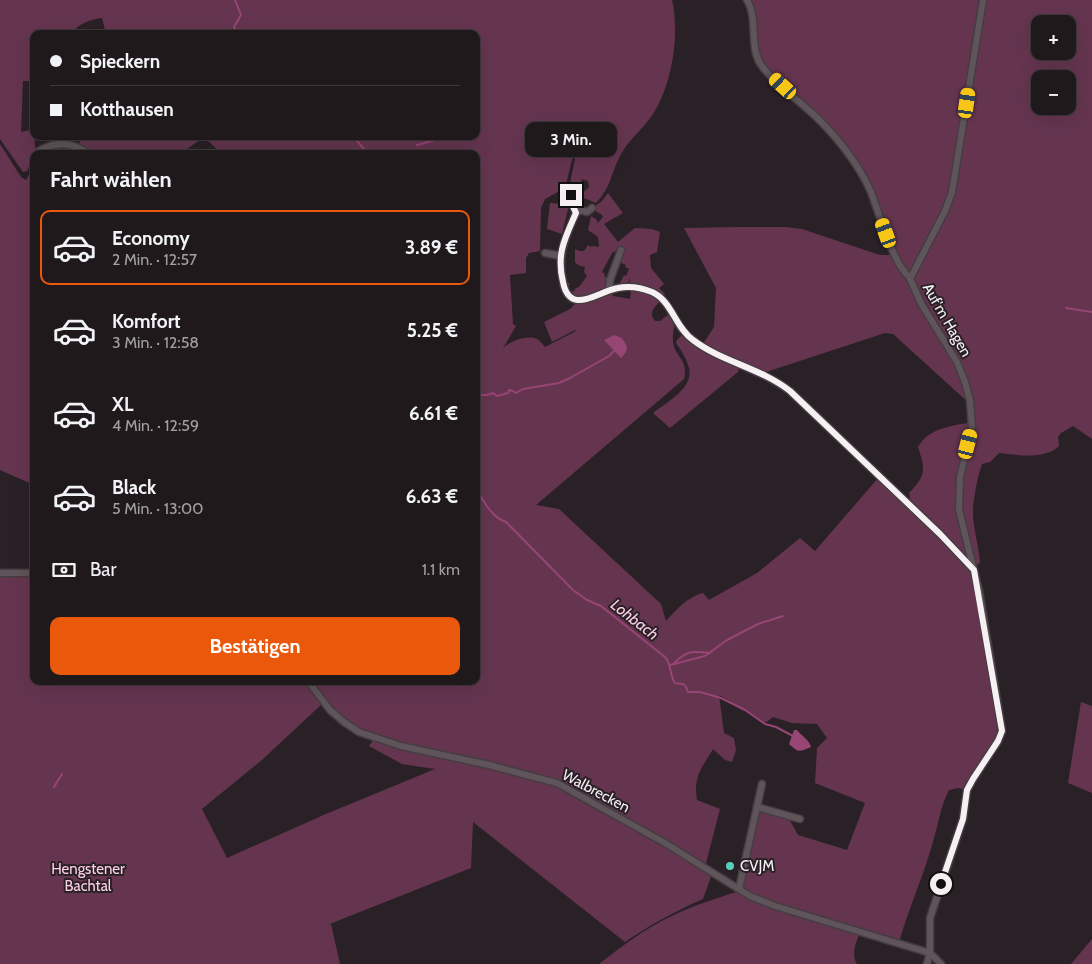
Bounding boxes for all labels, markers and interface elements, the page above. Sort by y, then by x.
map controls [1031,15,1076,115]
button: + [1031,15,1076,60]
text: Spieckern [80,50,160,73]
car [766,70,799,102]
button: − [1031,70,1076,115]
car [957,87,976,119]
text: Kotthausen [80,98,174,121]
callout: 3 Min. [525,122,617,158]
text: 3 Min. [550,130,592,149]
text: Fahrt wählen [50,166,172,193]
route end [560,184,582,206]
car [873,216,898,250]
icon: car [52,225,97,270]
text: Economy [112,227,190,250]
text: 3.89 € [405,236,458,259]
text: 2 Min. · 12:57 [112,250,197,269]
street label: Auf'm Hagen [919,280,975,360]
icon: car [52,308,97,353]
text: Komfort [112,310,181,333]
text: 5.25 € [407,319,458,342]
text: 3 Min. · 12:58 [112,333,199,352]
icon: car [52,391,97,436]
text: XL [112,393,133,416]
text: 6.61 € [409,402,458,425]
text: 4 Min. · 12:59 [112,416,199,435]
car [957,428,978,460]
icon: car [52,474,97,519]
text: Black [112,476,156,499]
text: 6.63 € [406,485,458,508]
text: 5 Min. · 13:00 [112,499,203,518]
icon: cash [50,556,78,584]
text: Bar [90,558,116,581]
text: 1.1 km [422,560,460,579]
water label: Lohbach [607,595,662,644]
button: Bestätigen [50,617,460,675]
street label: Walbrecken [559,766,633,816]
place label: CVJM [740,857,774,875]
park label: Hengstener Bachtal [51,860,125,895]
marker: CVJM [724,860,736,872]
route start [930,873,952,895]

